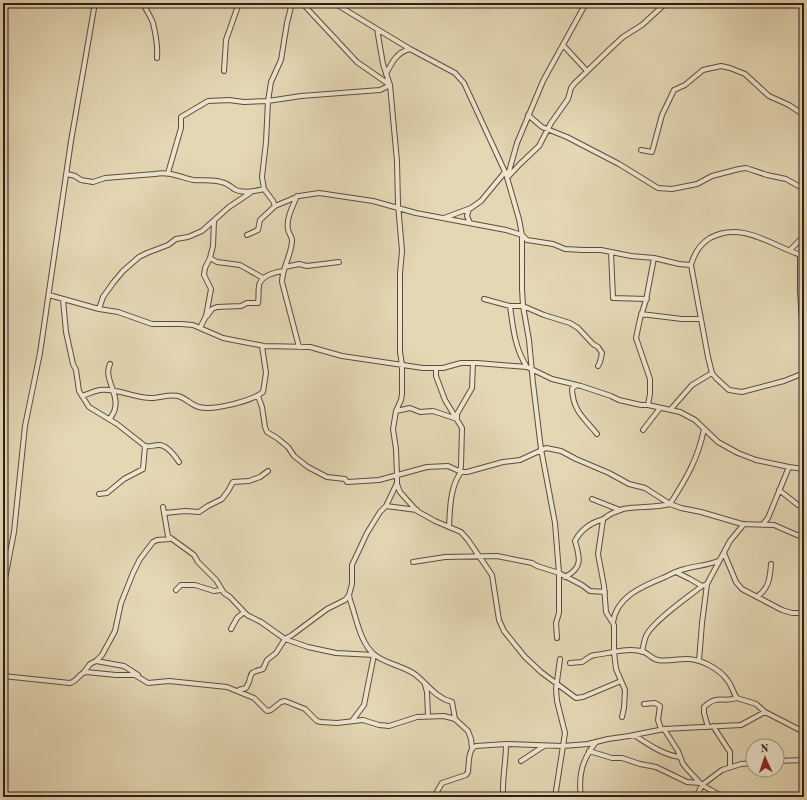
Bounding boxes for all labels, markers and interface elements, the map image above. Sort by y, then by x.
north arrow [745,738,785,778]
text: N [760,744,770,755]

